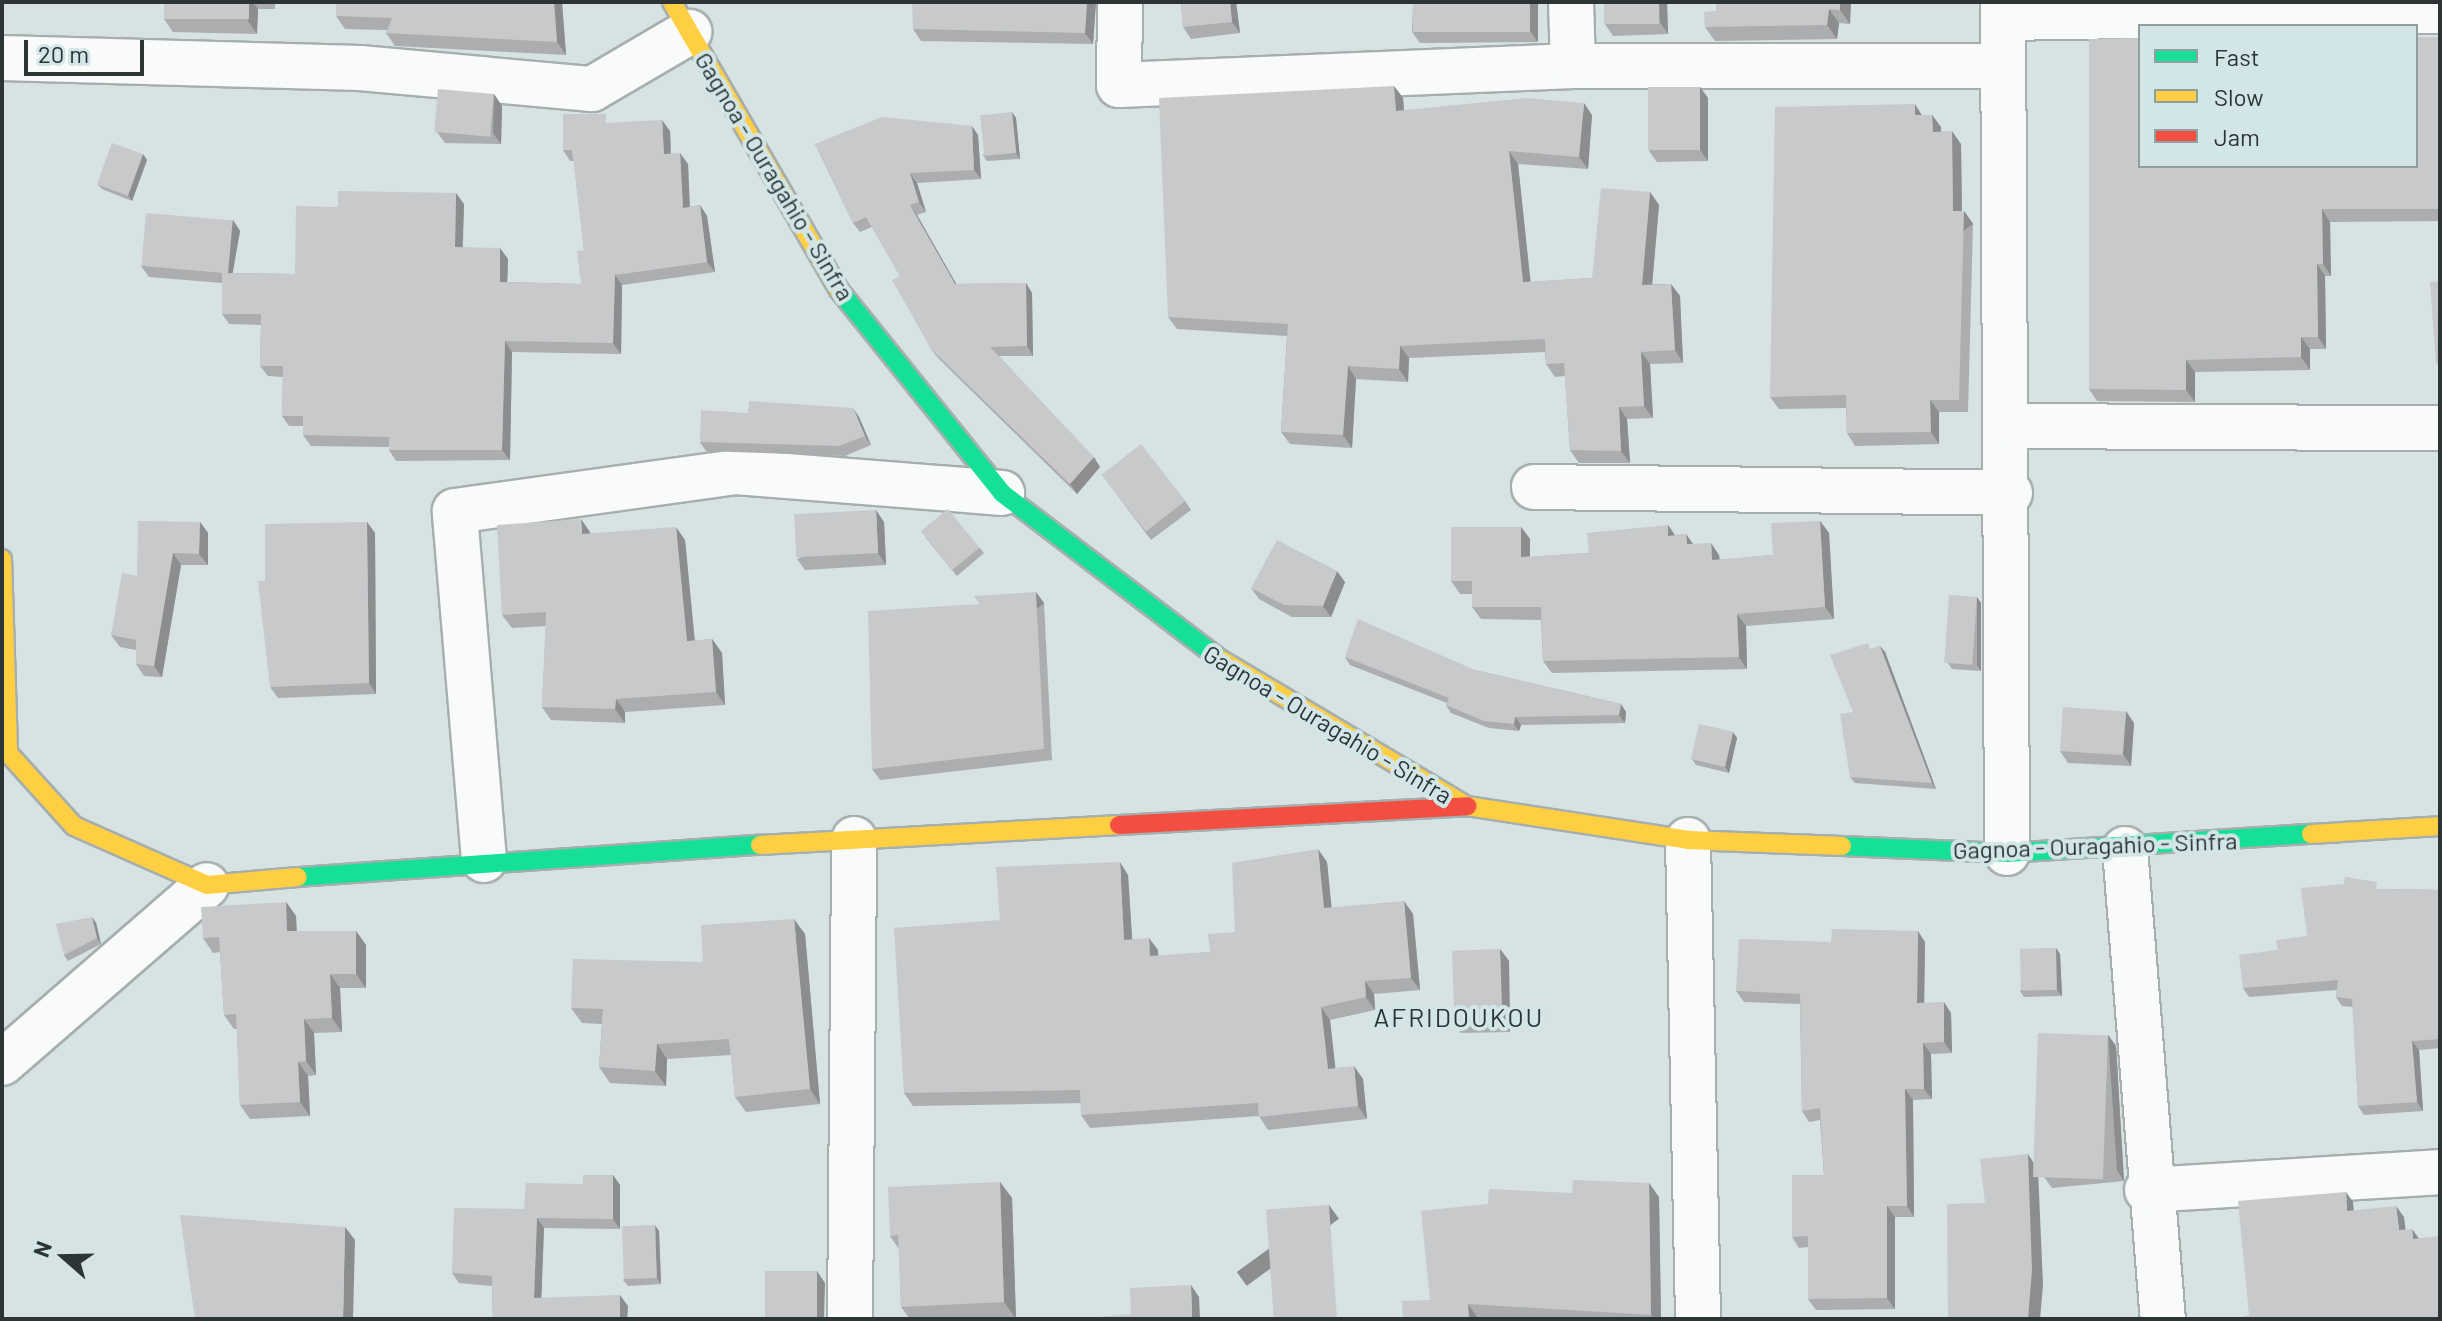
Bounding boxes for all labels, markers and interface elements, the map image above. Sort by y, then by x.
scale bar [28,24,148,74]
legend [2138,24,2418,168]
text: 20 m [38,39,89,68]
text: Fast [2214,42,2259,71]
street label: Gagnoa - Ouragahio - Sinfra [689,47,861,305]
text: Slow [2214,82,2263,111]
text: Jam [2214,122,2260,151]
street label: Gagnoa - Ouragahio - Sinfra [1199,638,1457,810]
street label: Gagnoa - Ouragahio - Sinfra [1952,826,2238,864]
district label: AFRIDOUKOU [1374,1001,1544,1033]
north arrow [24,1217,104,1297]
text: N [27,1237,56,1260]

